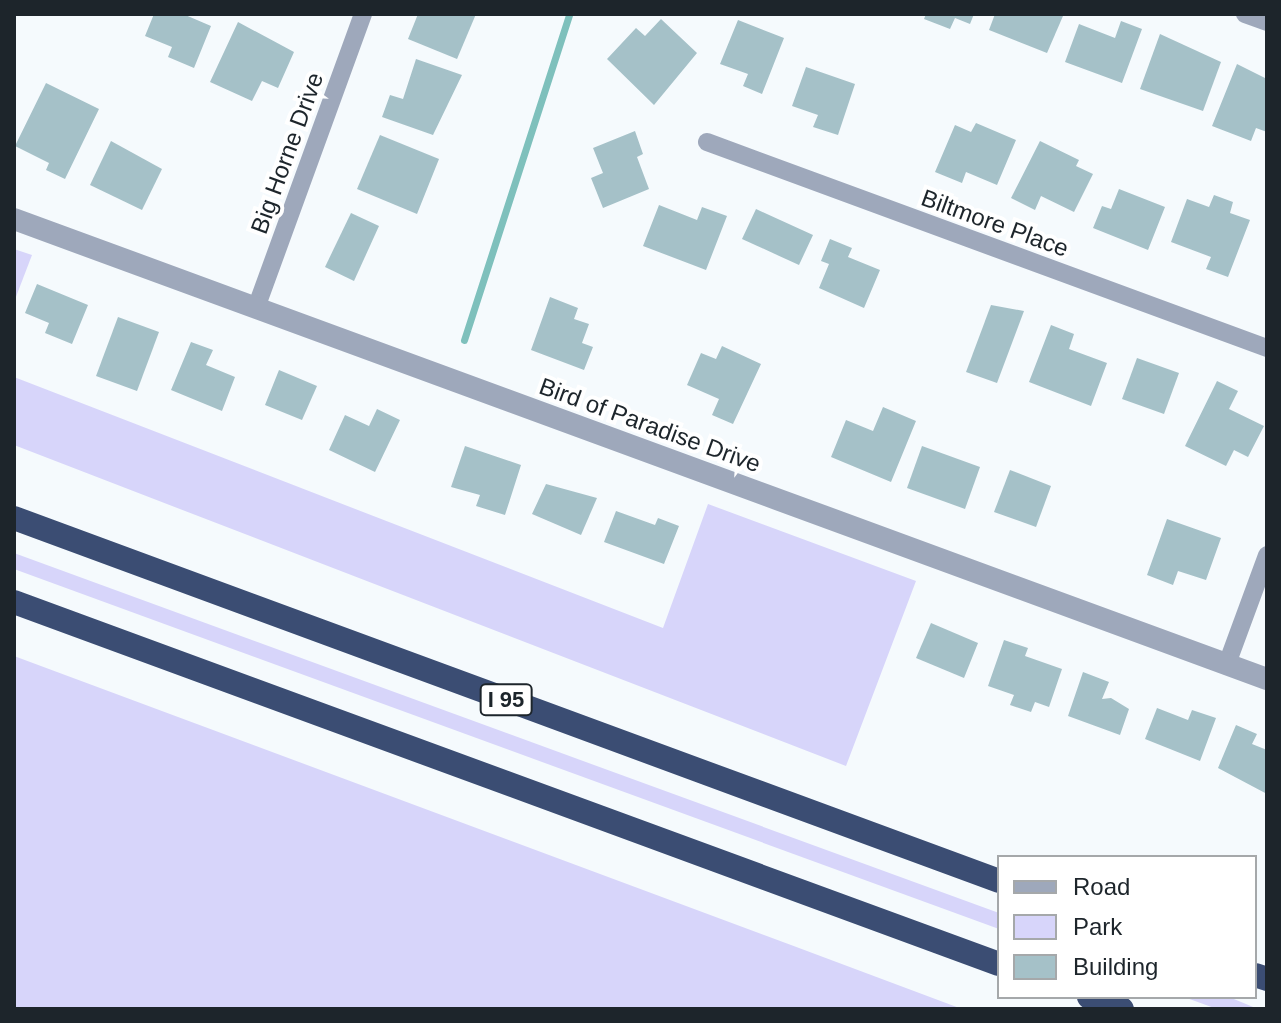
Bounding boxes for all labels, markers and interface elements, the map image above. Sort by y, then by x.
street label: Big Horne Drive [245,68,329,238]
street label: Biltmore Place [917,183,1073,263]
street label: Bird of Paradise Drive [535,372,765,478]
road number: I 95 [478,682,534,718]
legend [997,855,1257,999]
text: Road [1073,873,1130,900]
text: Park [1073,913,1122,940]
text: Building [1073,953,1158,980]

